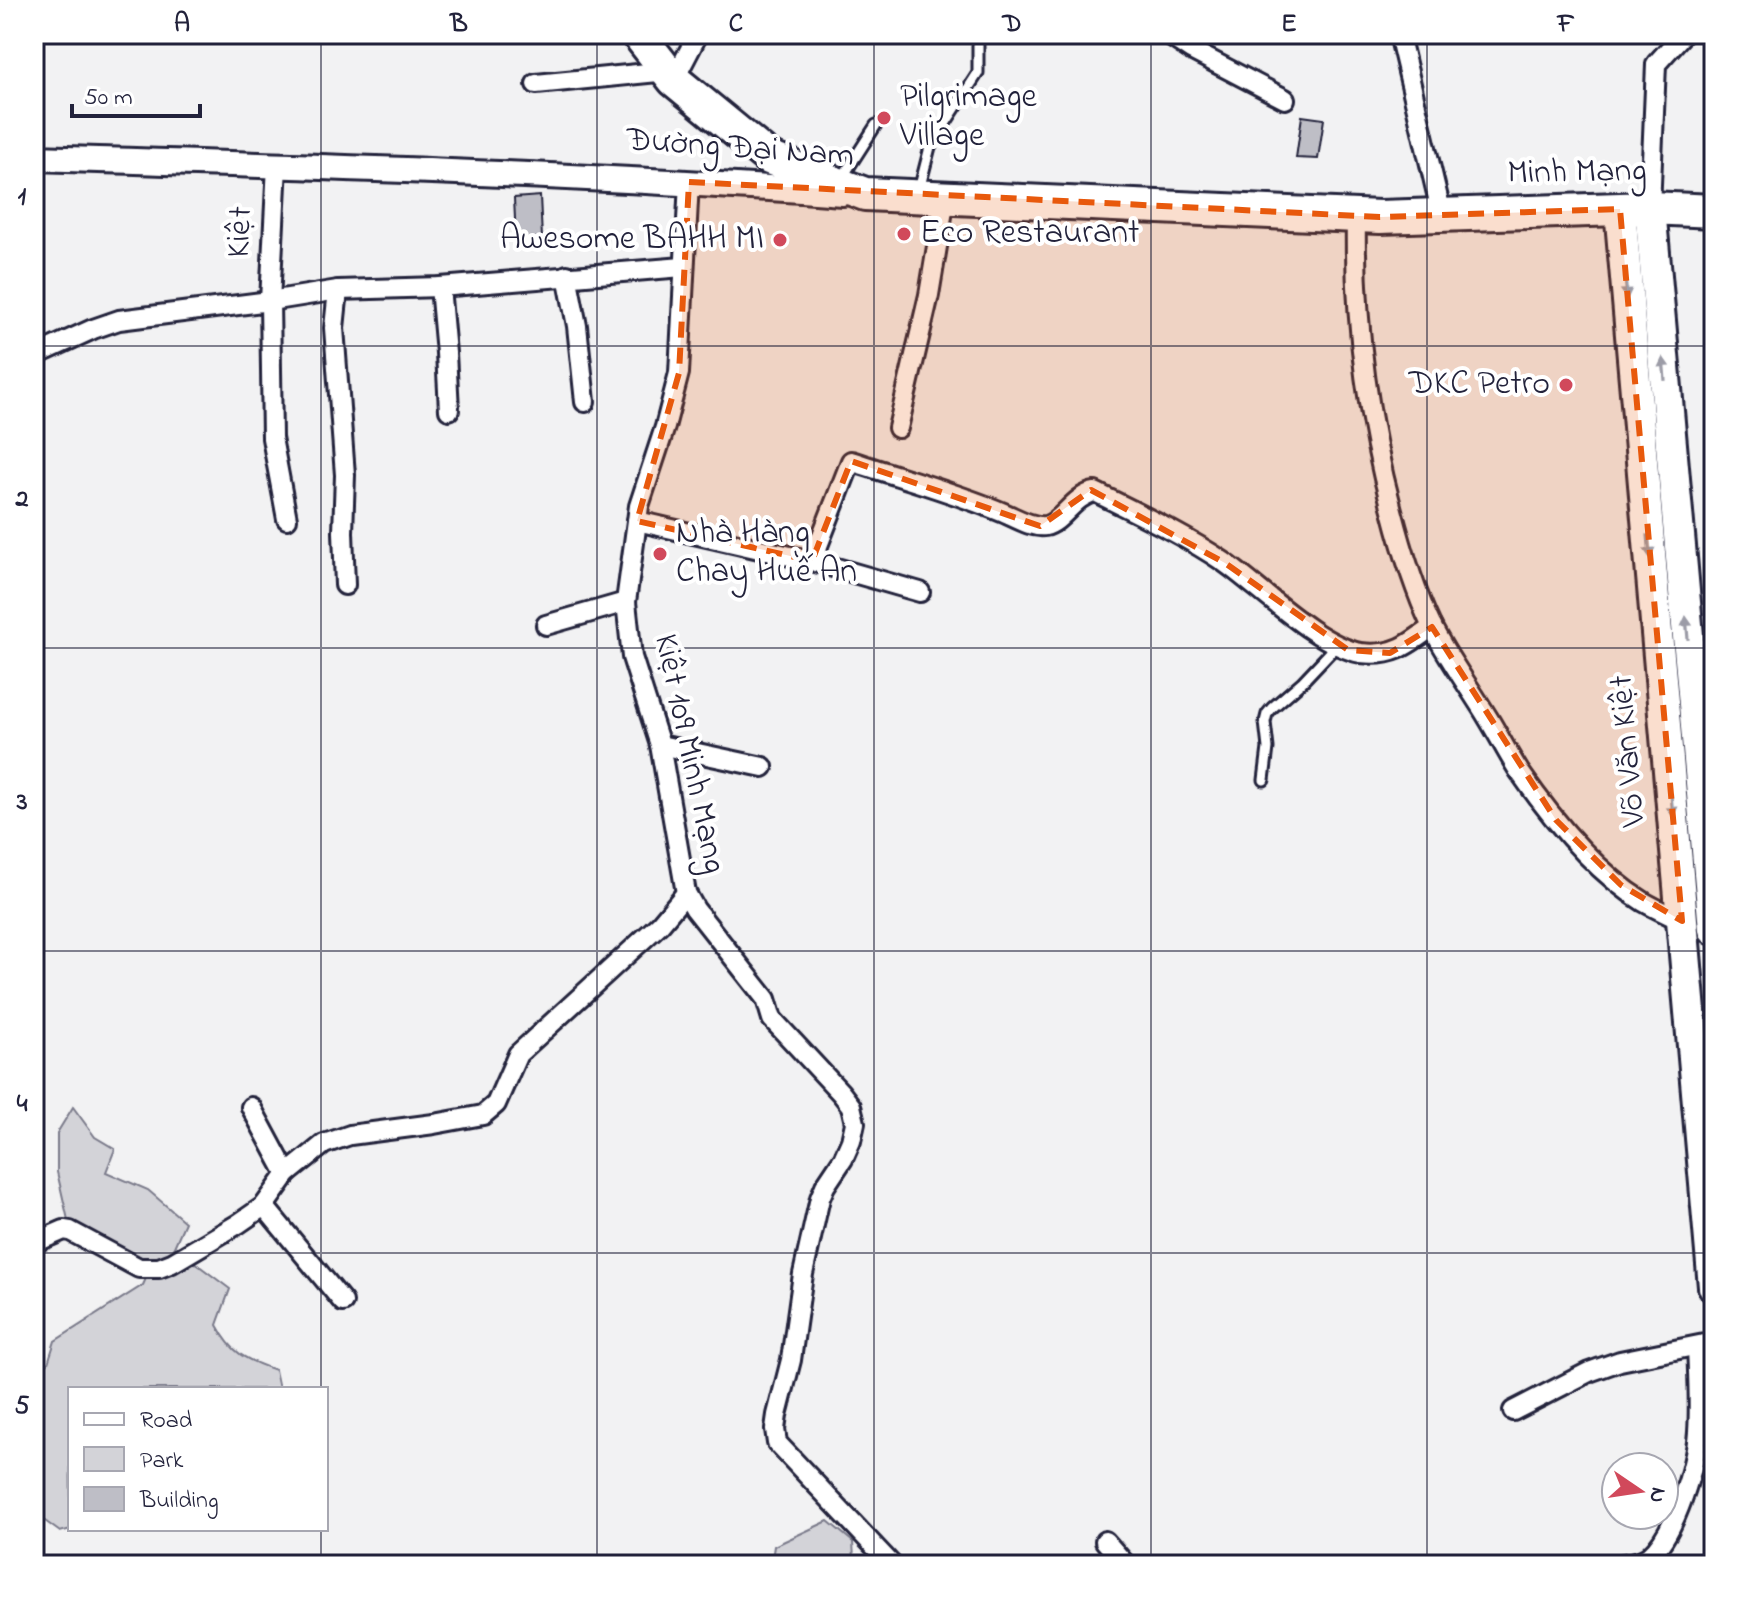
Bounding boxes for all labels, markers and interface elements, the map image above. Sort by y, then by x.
text: A [174,6,190,44]
text: B [449,6,468,44]
text: C [729,6,743,44]
text: D [1001,6,1022,44]
text: E [1281,6,1297,44]
text: F [1556,6,1575,44]
scale bar [72,68,200,118]
place label: Pilgrimage Village [899,73,1037,162]
text: 50 m [84,81,133,116]
marker: Pilgrimage Village [875,109,893,127]
street label: Đường Đại Nam [623,116,856,182]
street label: Minh Mạng [1507,147,1647,199]
text: 1 [18,179,27,217]
street label: Kiệt [215,205,267,259]
place label: Eco Restaurant [920,209,1139,259]
place label: Awesome BAHH MI [500,215,764,265]
marker: Eco Restaurant [895,225,913,243]
marker: Awesome BAHH MI [771,231,789,249]
one-way arrow [1620,275,1633,300]
one-way arrow [1657,356,1670,381]
place label: DKC Petro [1408,360,1550,410]
marker: DKC Petro [1557,376,1575,394]
text: 2 [15,481,29,519]
place label: Nhà Hàng Chay Huế An [676,509,857,598]
one-way arrow [1643,534,1656,559]
marker: Nhà Hàng Chay Huế An [651,545,669,563]
one-way arrow [1680,615,1693,640]
street label: Kiệt 109 Minh Mạng [639,630,739,878]
street label: Võ Văn Kiệt [1597,673,1661,830]
text: 3 [16,784,28,822]
one-way arrow [1666,793,1679,818]
text: 4 [17,1086,28,1124]
legend [68,1387,328,1531]
text: 5 [15,1388,30,1426]
text: Road [140,1404,193,1439]
text: Park [140,1444,184,1479]
north arrow [1600,1451,1680,1531]
text: Building [139,1484,219,1519]
text: N [1639,1484,1674,1506]

